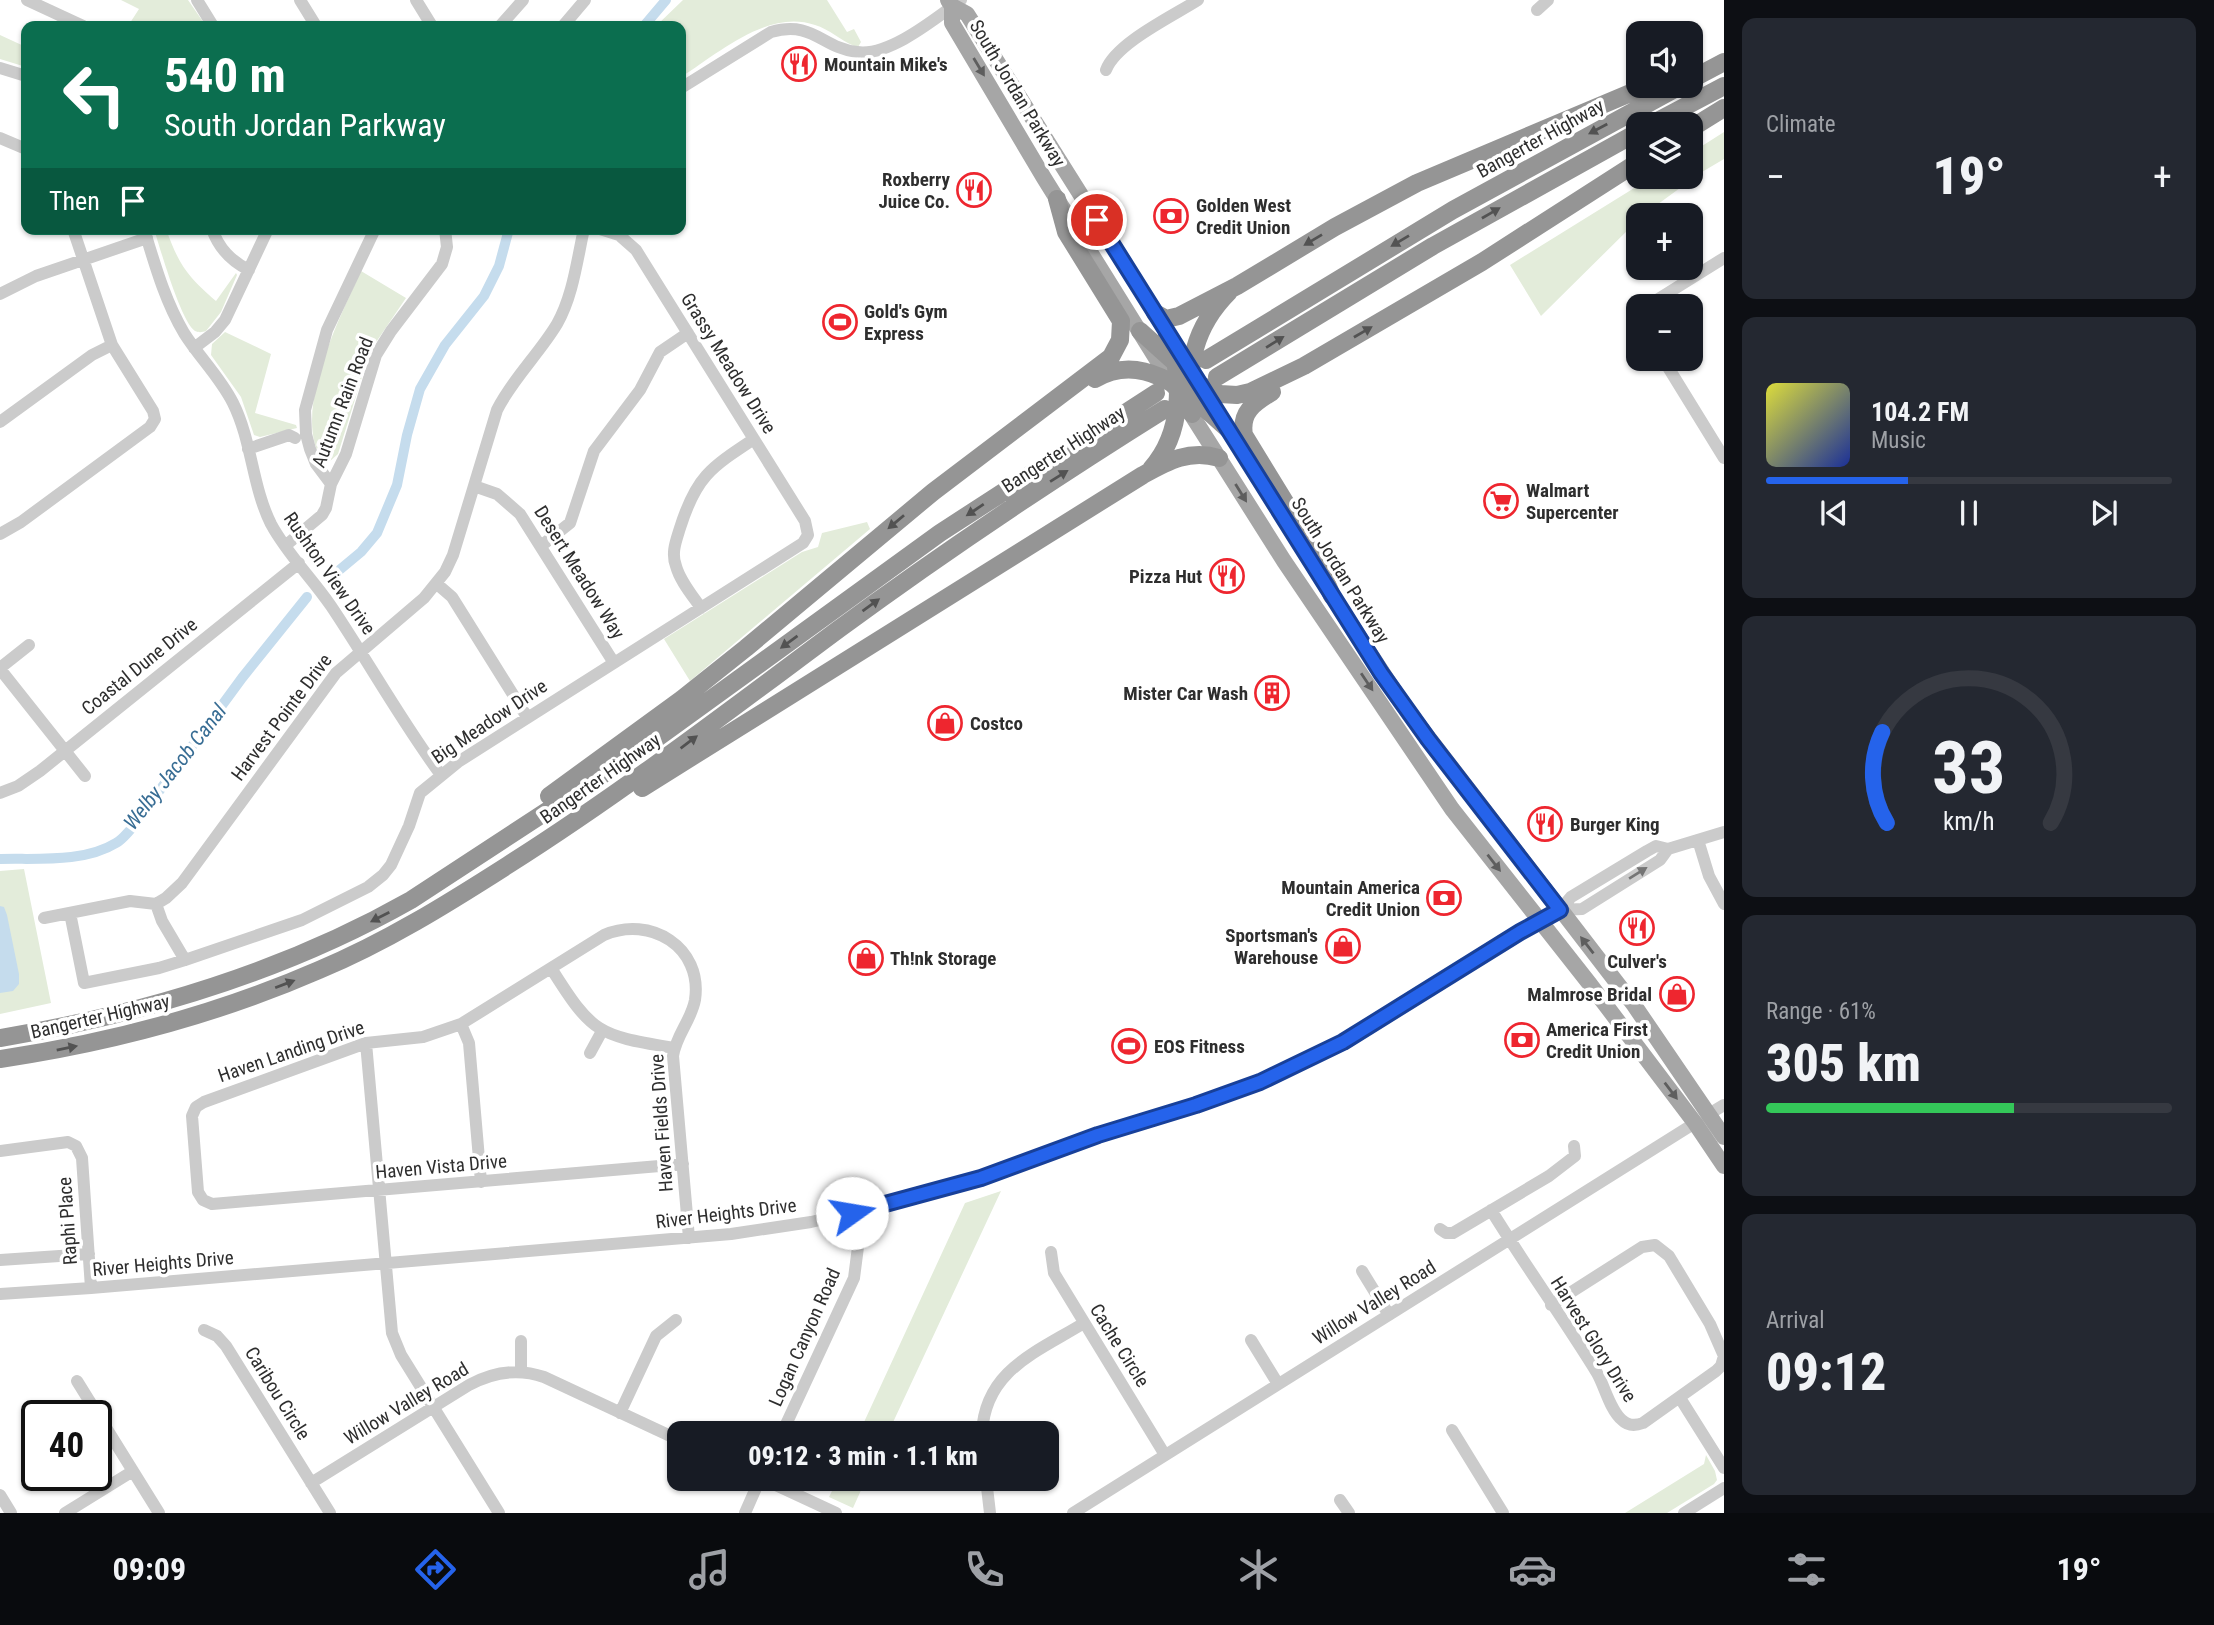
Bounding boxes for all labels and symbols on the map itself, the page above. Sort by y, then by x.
street label: South Jordan Parkway [965,16,1071,171]
restaurant icon: Mountain Mike's [780,45,818,83]
place label: Mountain Mike's [824,53,948,76]
one-way arrow [973,57,986,76]
street label: Bangerter Highway [1473,94,1608,183]
one-way arrow [1588,123,1608,135]
place label: Roxberry Juice Co. [879,168,951,213]
restaurant icon: Roxberry Juice Co. [955,171,993,209]
pin [1067,190,1127,250]
place label: Golden West Credit Union [1196,194,1291,239]
bank icon: Golden West Credit Union [1152,197,1190,235]
one-way arrow [1482,207,1501,219]
one-way arrow [1303,234,1322,247]
one-way arrow [1390,235,1409,247]
street label: Grassy Meadow Drive [676,289,781,438]
place label: Gold's Gym Express [864,300,948,345]
sports icon: Gold's Gym Express [821,303,859,341]
one-way arrow [1353,325,1372,338]
street label: Autumn Rain Road [307,334,378,471]
one-way arrow [1265,335,1284,348]
street label: Bangerter Highway [998,401,1129,498]
one-way arrow [1049,469,1068,482]
place label: Walmart Supercenter [1526,479,1619,524]
supermarket icon: Walmart Supercenter [1482,482,1520,520]
one-way arrow [1235,483,1248,502]
street label: South Jordan Parkway [1287,493,1395,647]
street label: Desert Meadow Way [529,501,630,643]
one-way arrow [966,503,984,517]
street label: Rushton View Drive [279,508,380,639]
one-way arrow [888,515,906,530]
restaurant icon: Pizza Hut [1208,557,1246,595]
place label: Pizza Hut [1129,565,1202,588]
one-way arrow [862,598,881,612]
street label: Coastal Dune Drive [77,613,202,720]
one-way arrow [780,634,798,648]
street label: Harvest Pointe Drive [226,649,337,785]
one-way arrow [1360,673,1374,691]
street label: Big Meadow Drive [427,674,551,769]
building icon: Mister Car Wash [1253,674,1291,712]
place label: Mister Car Wash [1123,682,1248,705]
water label: Welby Jacob Canal [119,699,232,834]
shop icon: Costco [926,704,964,742]
place label: Costco [970,712,1023,735]
street label: Bangerter Highway [536,728,665,828]
one-way arrow [680,735,698,749]
restaurant icon: Burger King [1526,805,1564,843]
place label: Burger King [1570,813,1660,836]
one-way arrow [1486,853,1501,871]
one-way arrow [1628,867,1647,880]
place label: Mountain America Credit Union [1281,876,1420,921]
bank icon: Mountain America Credit Union [1425,879,1463,917]
restaurant icon: Culver's [1618,909,1656,947]
one-way arrow [370,911,390,923]
place label: Sportsman's Warehouse [1225,924,1318,969]
shop icon: Sportsman's Warehouse [1324,927,1362,965]
one-way arrow [1581,936,1595,954]
shop icon: Th!nk Storage [847,939,885,977]
place label: Th!nk Storage [890,947,996,970]
place label: Culver's [1607,950,1667,973]
shop icon: Malmrose Bridal [1658,975,1696,1013]
one-way arrow [275,978,296,989]
place label: Malmrose Bridal [1527,983,1652,1006]
street label: Bangerter Highway [28,989,172,1044]
street label: Haven Landing Drive [215,1016,367,1087]
place label: America First Credit Union [1546,1018,1648,1063]
bank icon: America First Credit Union [1503,1021,1541,1059]
sports icon: EOS Fitness [1110,1027,1148,1065]
place label: EOS Fitness [1154,1035,1245,1058]
one-way arrow [56,1043,78,1054]
street label: Haven Fields Drive [645,1053,678,1193]
one-way arrow [1664,1082,1679,1100]
street label: Haven Vista Drive [374,1149,508,1184]
street label: Raphi Place [53,1176,82,1266]
position arrow [815,1176,889,1250]
street label: River Heights Drive [654,1193,798,1234]
street label: River Heights Drive [91,1246,235,1281]
street label: Willow Valley Road [1308,1255,1440,1350]
street label: Logan Canyon Road [764,1265,845,1410]
street label: Harvest Glory Drive [1546,1272,1641,1406]
street label: Cache Circle [1085,1299,1154,1391]
street label: Caribou Circle [240,1343,315,1444]
street label: Willow Valley Road [340,1357,473,1450]
speed limit sign: 40 [21,1400,112,1491]

